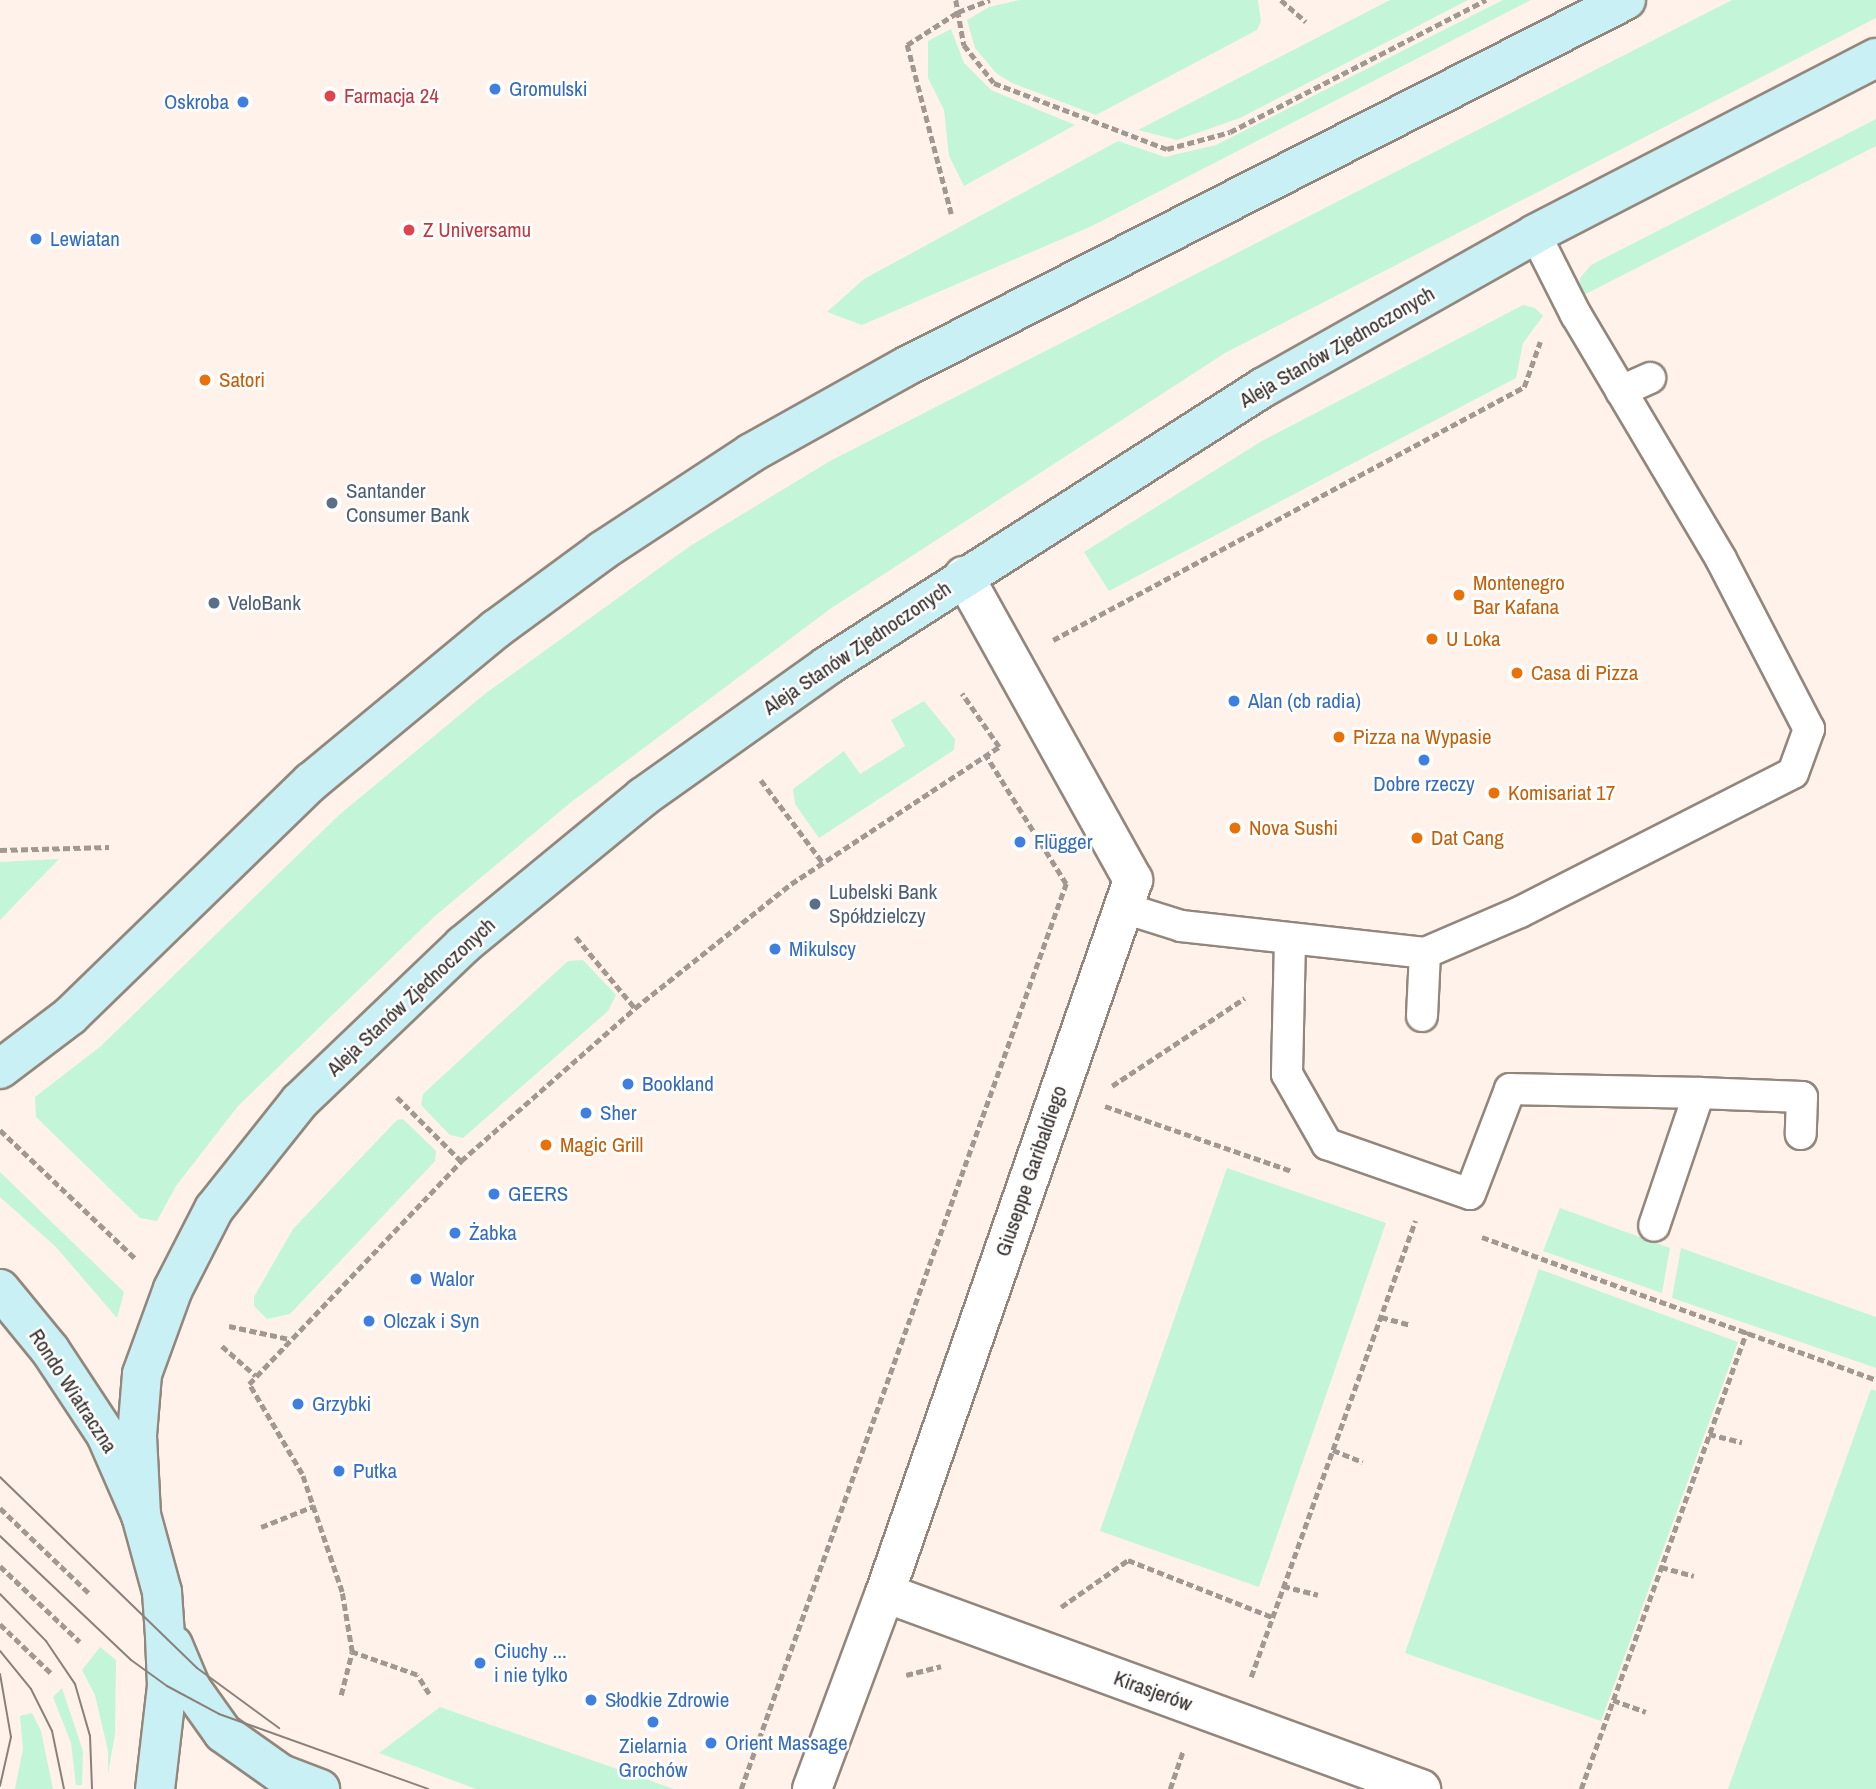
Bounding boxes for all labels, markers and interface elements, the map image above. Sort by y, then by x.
place label: Gromulski [509,76,587,102]
marker: Gromulski [487,81,503,97]
place label: Farmacja 24 [344,83,439,109]
marker: Farmacja 24 [322,88,338,104]
place label: Oskroba [164,89,229,115]
marker: Oskroba [235,94,251,110]
place label: Z Universamu [423,217,531,243]
marker: Z Universamu [401,222,417,238]
place label: Lewiatan [50,226,120,252]
marker: Lewiatan [28,231,44,247]
street label: Aleja Stanów Zjednoczonych [1235,281,1439,413]
place label: Satori [219,367,265,393]
marker: Satori [197,372,213,388]
place label: Santander Consumer Bank [346,478,469,528]
marker: Santander Consumer Bank [324,495,340,511]
place label: Montenegro Bar Kafana [1473,570,1565,620]
street label: Aleja Stanów Zjednoczonych [758,576,956,720]
marker: Montenegro Bar Kafana [1451,587,1467,603]
place label: VeloBank [228,590,301,616]
marker: VeloBank [206,595,222,611]
place label: U Loka [1446,626,1501,652]
marker: U Loka [1424,631,1440,647]
place label: Casa di Pizza [1531,660,1638,686]
marker: Casa di Pizza [1509,665,1525,681]
place label: Alan (cb radia) [1248,688,1361,714]
marker: Alan (cb radia) [1226,693,1242,709]
place label: Pizza na Wypasie [1353,724,1492,750]
marker: Pizza na Wypasie [1331,729,1347,745]
marker: Dobre rzeczy [1416,752,1432,768]
place label: Dobre rzeczy [1373,771,1475,797]
place label: Komisariat 17 [1508,780,1615,806]
marker: Komisariat 17 [1486,785,1502,801]
place label: Nova Sushi [1249,815,1338,841]
marker: Nova Sushi [1227,820,1243,836]
place label: Dat Cang [1431,825,1504,851]
place label: Flügger [1034,829,1092,855]
marker: Dat Cang [1409,830,1425,846]
marker: Flügger [1012,834,1028,850]
place label: Lubelski Bank Spółdzielczy [829,879,937,929]
marker: Lubelski Bank Spółdzielczy [807,896,823,912]
street label: Aleja Stanów Zjednoczonych [322,912,500,1082]
place label: Mikulscy [789,936,856,962]
marker: Mikulscy [767,941,783,957]
place label: Bookland [642,1071,714,1097]
marker: Bookland [620,1076,636,1092]
street label: Giuseppe Garibaldiego [990,1082,1072,1260]
place label: Sher [600,1100,636,1126]
marker: Sher [578,1105,594,1121]
place label: Magic Grill [560,1132,643,1158]
marker: Magic Grill [538,1137,554,1153]
place label: GEERS [508,1181,568,1207]
marker: GEERS [486,1186,502,1202]
place label: Żabka [469,1220,517,1246]
marker: Żabka [447,1225,463,1241]
place label: Walor [430,1266,474,1292]
marker: Walor [408,1271,424,1287]
place label: Olczak i Syn [383,1308,480,1334]
marker: Olczak i Syn [361,1313,377,1329]
street label: Rondo Wiatraczna [24,1324,122,1458]
place label: Grzybki [312,1391,371,1417]
marker: Grzybki [290,1396,306,1412]
place label: Putka [353,1458,397,1484]
marker: Putka [331,1463,347,1479]
place label: Ciuchy ... i nie tylko [494,1638,568,1688]
marker: Ciuchy ... i nie tylko [472,1655,488,1671]
street label: Kirasjerów [1110,1665,1196,1717]
place label: Słodkie Zdrowie [605,1687,729,1713]
marker: Słodkie Zdrowie [583,1692,599,1708]
marker: Zielarnia Grochów [645,1714,661,1730]
place label: Orient Massage [725,1730,848,1756]
place label: Zielarnia Grochów [619,1733,687,1783]
marker: Orient Massage [703,1735,719,1751]

